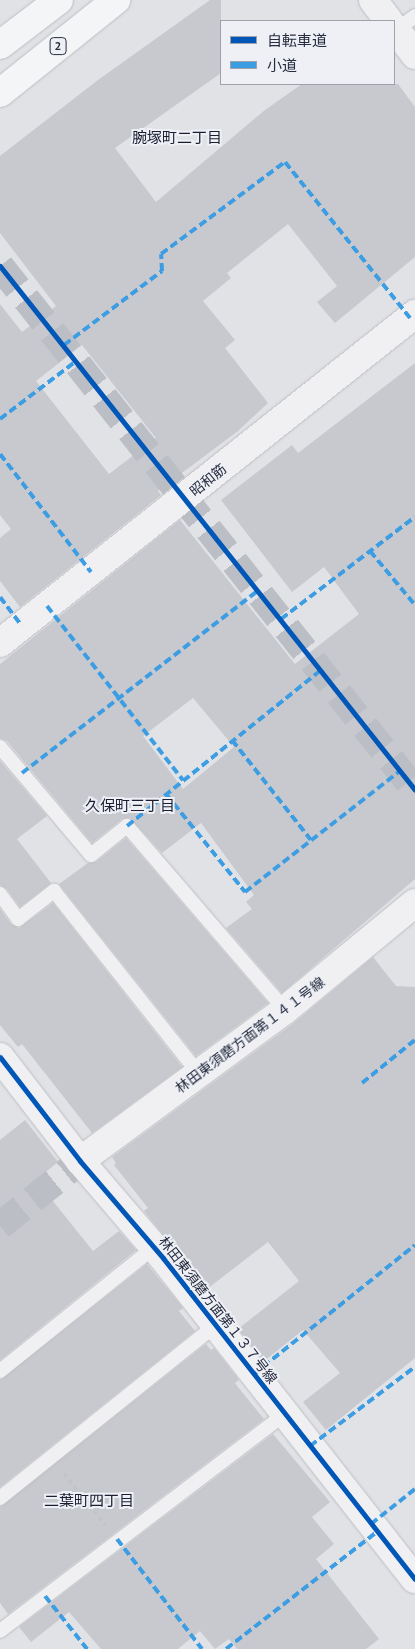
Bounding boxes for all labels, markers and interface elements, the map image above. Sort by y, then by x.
legend [220,20,395,85]
text: 自転車道 [267,31,327,50]
road number: 2 [49,36,67,56]
text: 小道 [267,56,297,75]
district label: 腕塚町二丁目 [132,129,222,147]
street label: 昭和筋 [186,460,230,500]
district label: 久保町三丁目 [85,797,175,815]
street label: 林田東須磨方面第１４１号線 [172,974,328,1096]
street label: 林田東須磨方面第１３７号線 [155,1233,281,1387]
district label: 二葉町四丁目 [44,1492,134,1510]

